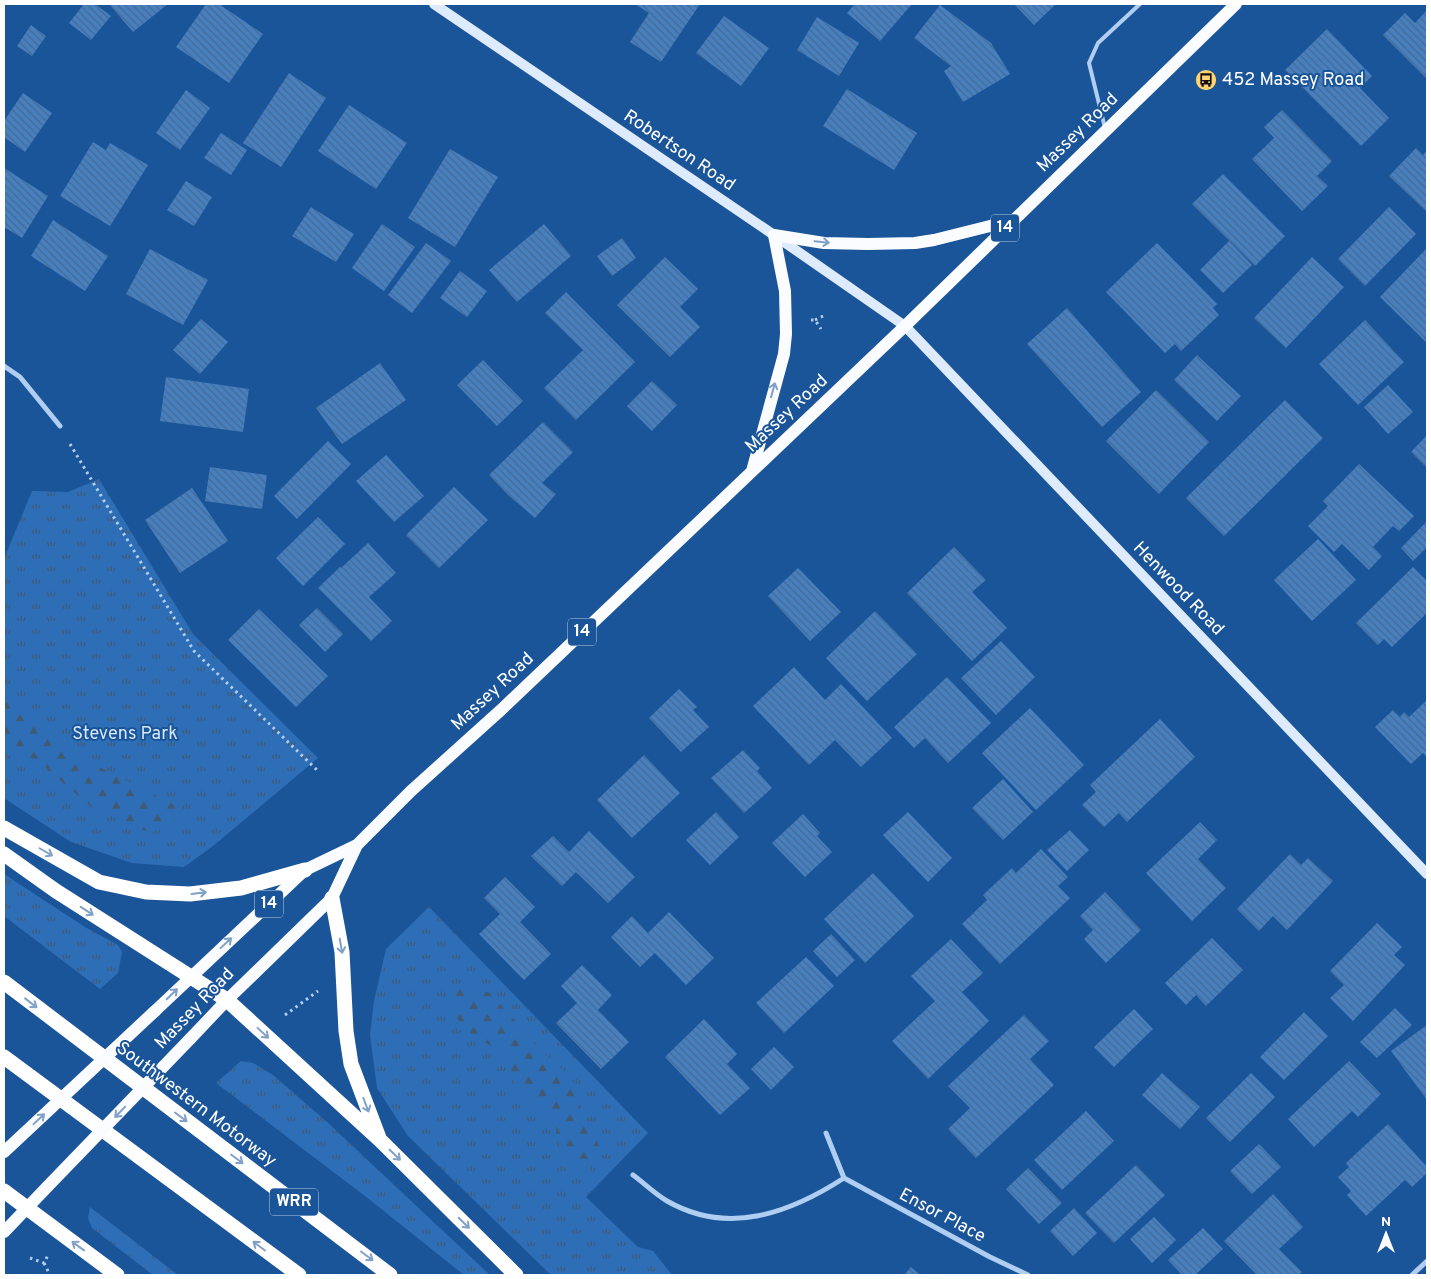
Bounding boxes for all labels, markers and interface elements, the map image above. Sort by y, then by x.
bus stop icon: 452 Massey Road [1194,68,1218,92]
place label: 452 Massey Road [1222,69,1364,92]
street label: Massey Road [1032,88,1124,178]
street label: Robertson Road [619,105,739,197]
road number: 14 [991,214,1019,242]
one-way arrow [814,237,830,247]
street label: Massey Road [741,370,833,458]
one-way arrow [769,382,779,398]
street label: Henwood Road [1127,537,1229,641]
road number: 14 [568,618,596,646]
street label: Massey Road [447,648,539,736]
park label: Stevens Park [72,723,178,746]
one-way arrow [39,847,53,857]
one-way arrow [191,888,207,898]
road number: 14 [255,891,283,918]
one-way arrow [80,906,94,916]
one-way arrow [220,937,232,949]
one-way arrow [337,938,347,954]
street label: Massey Road [150,963,240,1055]
one-way arrow [166,988,179,1000]
one-way arrow [24,998,37,1009]
one-way arrow [256,1027,269,1039]
street label: Southwestern Motorway [111,1037,281,1173]
one-way arrow [362,1097,372,1112]
one-way arrow [114,1106,126,1118]
one-way arrow [174,1112,188,1122]
one-way arrow [33,1113,46,1125]
one-way arrow [389,1149,401,1161]
one-way arrow [230,1154,244,1164]
street label: Ensor Place [895,1184,989,1248]
road number: WRR [270,1188,318,1216]
north arrow [1361,1209,1411,1259]
text: N [1381,1214,1391,1231]
one-way arrow [457,1217,470,1229]
one-way arrow [72,1241,85,1252]
one-way arrow [252,1241,266,1251]
one-way arrow [360,1251,373,1262]

